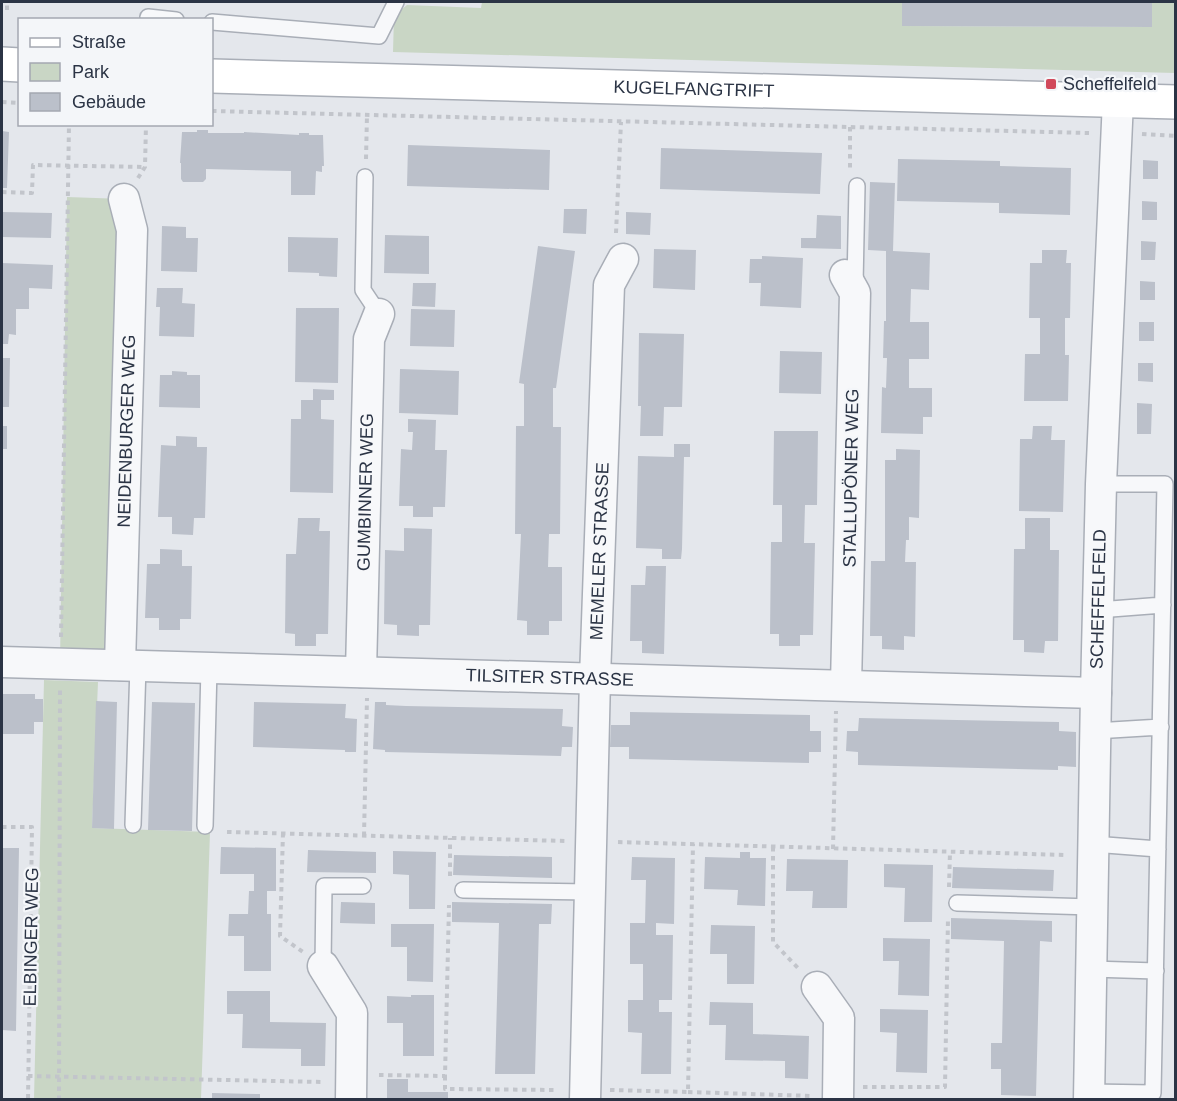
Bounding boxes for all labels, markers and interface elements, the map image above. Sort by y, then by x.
legend [18,18,213,126]
text: Straße [72,32,126,52]
text: Park [72,62,110,82]
place label: Scheffelfeld [1063,74,1157,94]
street label: KUGELFANGTRIFT [613,77,775,101]
marker: Scheffelfeld [1044,77,1058,91]
text: Gebäude [72,92,146,112]
street label: NEIDENBURGER WEG [114,334,139,528]
street label: STALLUPÖNER WEG [839,388,863,568]
street label: GUMBINNER WEG [353,413,377,571]
street label: MEMELER STRASSE [586,462,613,641]
street label: SCHEFFELFELD [1087,529,1110,669]
street label: TILSITER STRASSE [465,665,634,690]
street label: ELBINGER WEG [20,867,42,1007]

